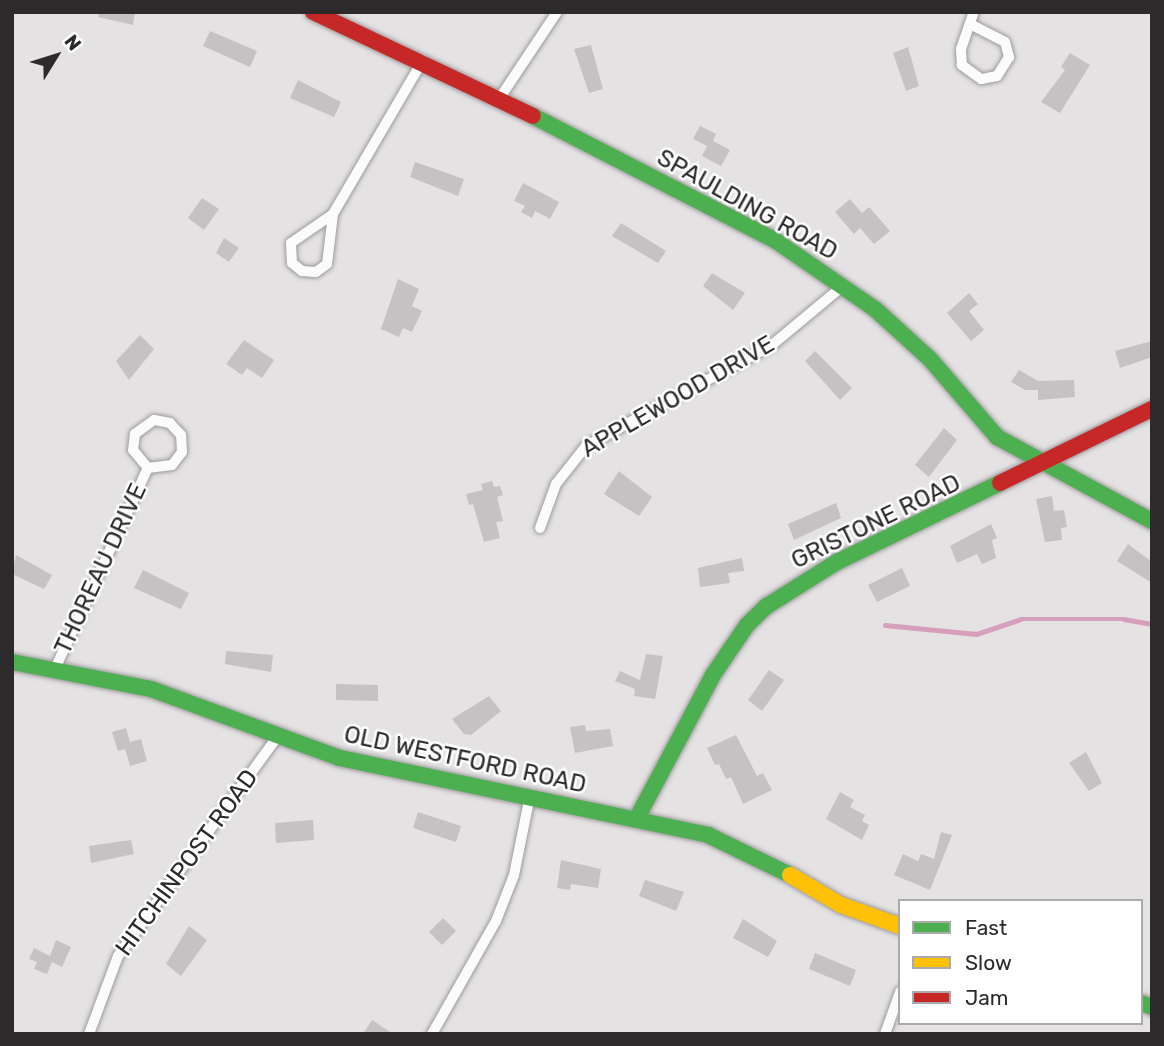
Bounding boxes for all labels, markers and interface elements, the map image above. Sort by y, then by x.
north arrow [21,21,91,91]
text: N [60,30,86,55]
street label: SPAULDING ROAD [652,144,842,266]
street label: APPLEWOOD DRIVE [576,330,780,464]
street label: GRISTONE ROAD [787,469,965,575]
street label: THOREAU DRIVE [49,479,153,659]
street label: OLD WESTFORD ROAD [341,720,589,800]
street label: HITCHINPOST ROAD [110,764,264,962]
legend [898,899,1143,1025]
text: Fast [965,915,1007,940]
text: Slow [965,950,1012,975]
text: Jam [965,985,1009,1010]

